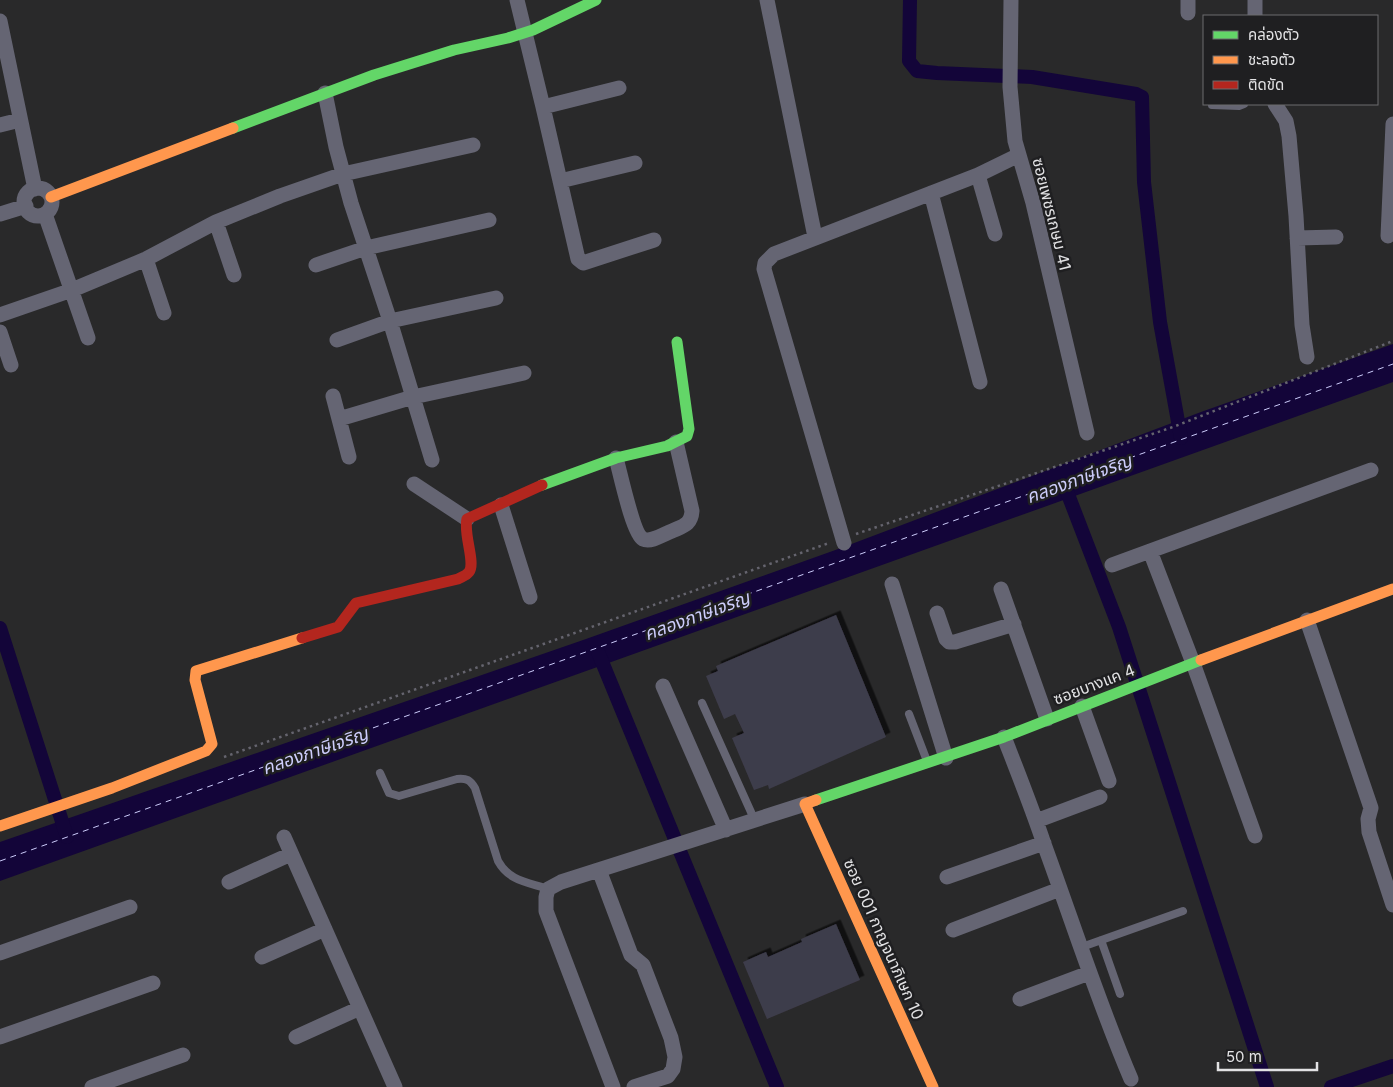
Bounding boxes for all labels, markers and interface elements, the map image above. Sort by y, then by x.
legend [1203,15,1378,105]
text: คล่องตัว [1248,25,1299,44]
text: ชะลอตัว [1248,50,1295,69]
text: ติดขัด [1248,75,1284,94]
street label: ซอยเพชรเกษม 41 [1028,156,1076,272]
water label: คลองภาษีเจริญ [1023,449,1136,507]
water label: คลองภาษีเจริญ [641,586,754,644]
street label: ซอยบางแค 4 [1050,659,1138,709]
water label: คลองภาษีเจริญ [259,722,372,778]
street label: ซอย 001 กาญจนาภิเษก 10 [840,856,928,1022]
scale bar [1218,1040,1317,1072]
text: 50 m [1226,1047,1262,1066]

